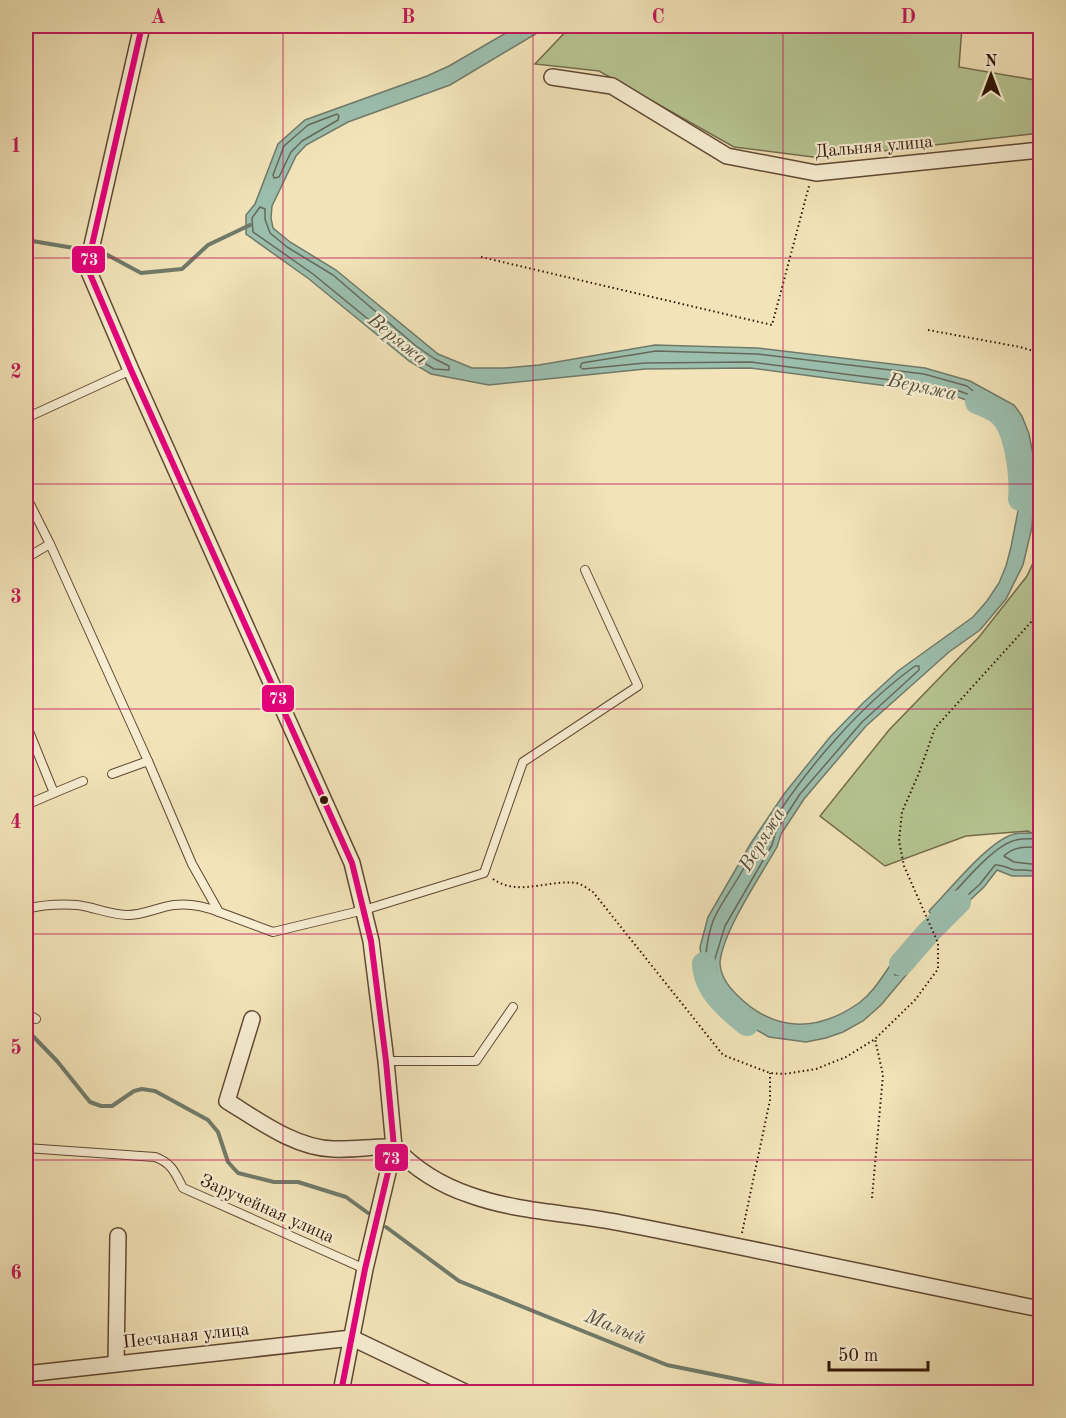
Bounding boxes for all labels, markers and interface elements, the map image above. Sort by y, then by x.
text: A [150,8,166,28]
text: B [401,8,415,28]
text: C [651,8,665,28]
text: D [900,8,916,28]
north arrow [961,45,1021,105]
text: N [985,54,998,70]
street label: Дальняя улица [814,133,934,161]
text: 1 [10,137,22,157]
line badge: 73 [71,245,106,274]
text: 73 [80,253,98,269]
water label: Веряжа [362,309,431,370]
text: 2 [10,363,22,383]
water label: Веряжа [884,371,959,405]
text: 3 [10,588,22,608]
line badge: 73 [261,684,295,713]
text: 73 [269,692,287,708]
unlabelled marker [318,794,330,806]
water label: Веряжа [736,804,790,876]
text: 4 [10,813,22,833]
text: 5 [10,1038,22,1059]
line badge: 73 [374,1143,409,1172]
text: 73 [382,1152,400,1168]
street label: Заручейная улица [197,1171,337,1247]
text: 6 [10,1264,22,1284]
water label: Малый [581,1306,648,1349]
street label: Песчаная улица [122,1320,250,1352]
scale bar [829,1334,928,1372]
text: 50 m [838,1347,878,1365]

